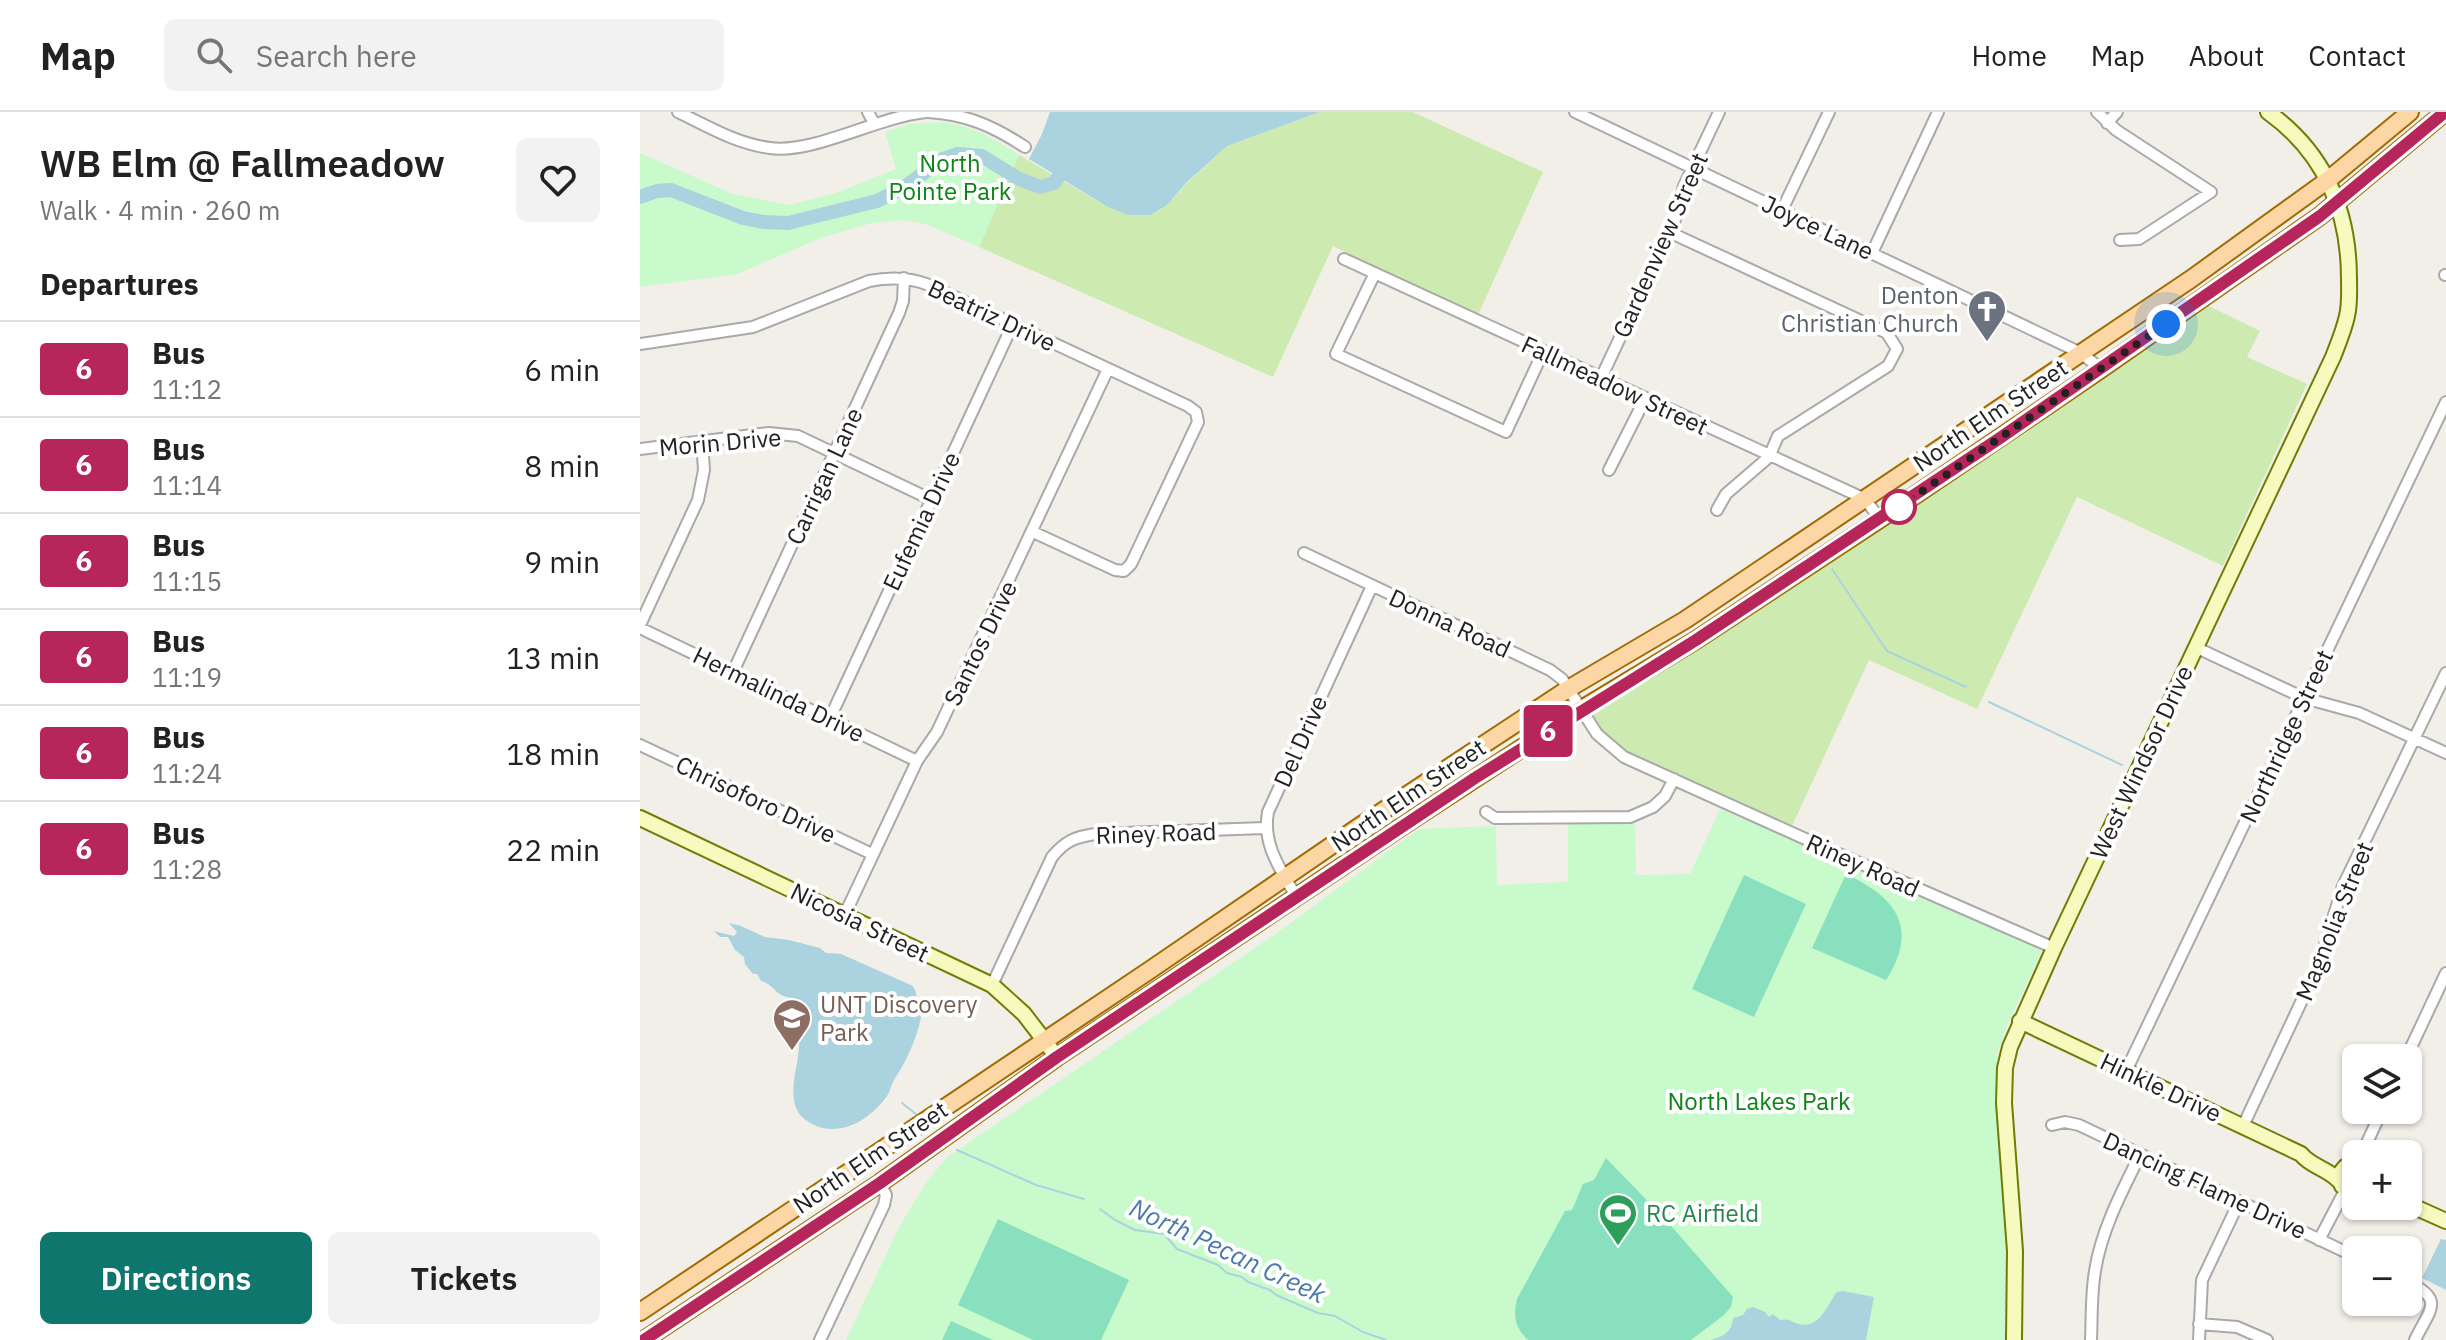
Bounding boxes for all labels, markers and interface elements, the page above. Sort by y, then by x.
search box [164,19,724,91]
text: Map [40,31,116,80]
icon: search [192,33,236,77]
text: Search here [256,36,417,75]
text: Home [1971,37,2047,74]
text: Map [2091,37,2145,74]
text: About [2189,37,2264,74]
text: Contact [2308,37,2406,74]
text: WB Elm @ Fallmeadow [40,138,445,187]
button: heart [516,138,600,222]
park label: North Pointe Park [889,147,1012,207]
street label: Gardenview Street [1605,147,1715,343]
street label: Joyce Lane [1757,187,1879,267]
text: Walk · 4 min · 260 m [40,193,280,227]
text: Departures [40,264,199,303]
street label: Beatriz Drive [923,271,1061,359]
place label: Denton Christian Church [1781,279,1959,339]
church icon: Denton Christian Church [1966,288,2008,343]
your location [2146,304,2186,344]
street label: Fallmeadow Street [1517,328,1713,442]
text: Bus [152,333,205,372]
text: 6 [76,350,92,387]
text: 6 min [524,350,600,389]
street label: North Elm Street [1906,351,2074,479]
text: 11:12 [152,372,222,406]
street label: Carrigan Lane [778,402,870,550]
street label: Morin Drive [657,421,783,463]
text: Bus [152,429,205,468]
text: 6 [76,446,92,483]
text: 8 min [524,446,600,485]
street label: Eufemia Drive [875,446,967,596]
text: 11:14 [152,468,222,502]
unlabelled marker [1882,490,1916,524]
text: Bus [152,525,205,564]
text: 6 [76,542,92,579]
text: 9 min [524,542,600,581]
text: 11:15 [152,564,222,598]
street label: Santos Drive [936,575,1024,711]
street label: Donna Road [1384,581,1516,665]
text: Bus [152,621,205,660]
text: 6 [76,638,92,675]
text: 13 min [506,638,600,677]
street label: Hermalinda Drive [688,639,870,749]
street label: Northridge Street [2232,644,2340,828]
text: 11:19 [152,660,222,694]
street label: West Windsor Drive [2082,660,2200,864]
street label: Del Drive [1266,690,1334,792]
line badge: 6 [1522,705,1574,757]
text: 6 [1540,712,1556,749]
text: Bus [152,717,205,756]
street label: North Elm Street [1324,731,1492,859]
text: 6 [76,734,92,771]
text: 18 min [506,734,600,773]
street label: Chrisoforo Drive [671,748,841,850]
text: 11:24 [152,756,222,790]
text: Bus [152,813,205,852]
street label: Riney Road [1095,815,1217,851]
street label: Riney Road [1801,826,1925,904]
text: 6 [76,830,92,867]
text: 22 min [506,830,600,869]
street label: Magnolia Street [2288,837,2380,1005]
text: 11:28 [152,852,222,886]
street label: Nicosia Street [785,875,935,969]
place label: UNT Discovery Park [820,988,977,1048]
school or university icon: UNT Discovery Park [771,997,813,1052]
map controls [2342,1044,2422,1316]
button: layers [2342,1044,2422,1124]
street label: Hinkle Drive [2095,1045,2227,1129]
park label: North Lakes Park [1667,1085,1851,1117]
street label: North Elm Street [786,1093,954,1221]
street label: Dancing Flame Drive [2098,1124,2312,1246]
button: + [2342,1140,2422,1220]
water label: North Pecan Creek [1125,1190,1332,1311]
sports icon: RC Airfield [1597,1192,1639,1247]
place label: RC Airfield [1646,1197,1759,1229]
button: Directions [40,1232,312,1324]
button: Tickets [328,1232,600,1324]
button: − [2342,1236,2422,1316]

